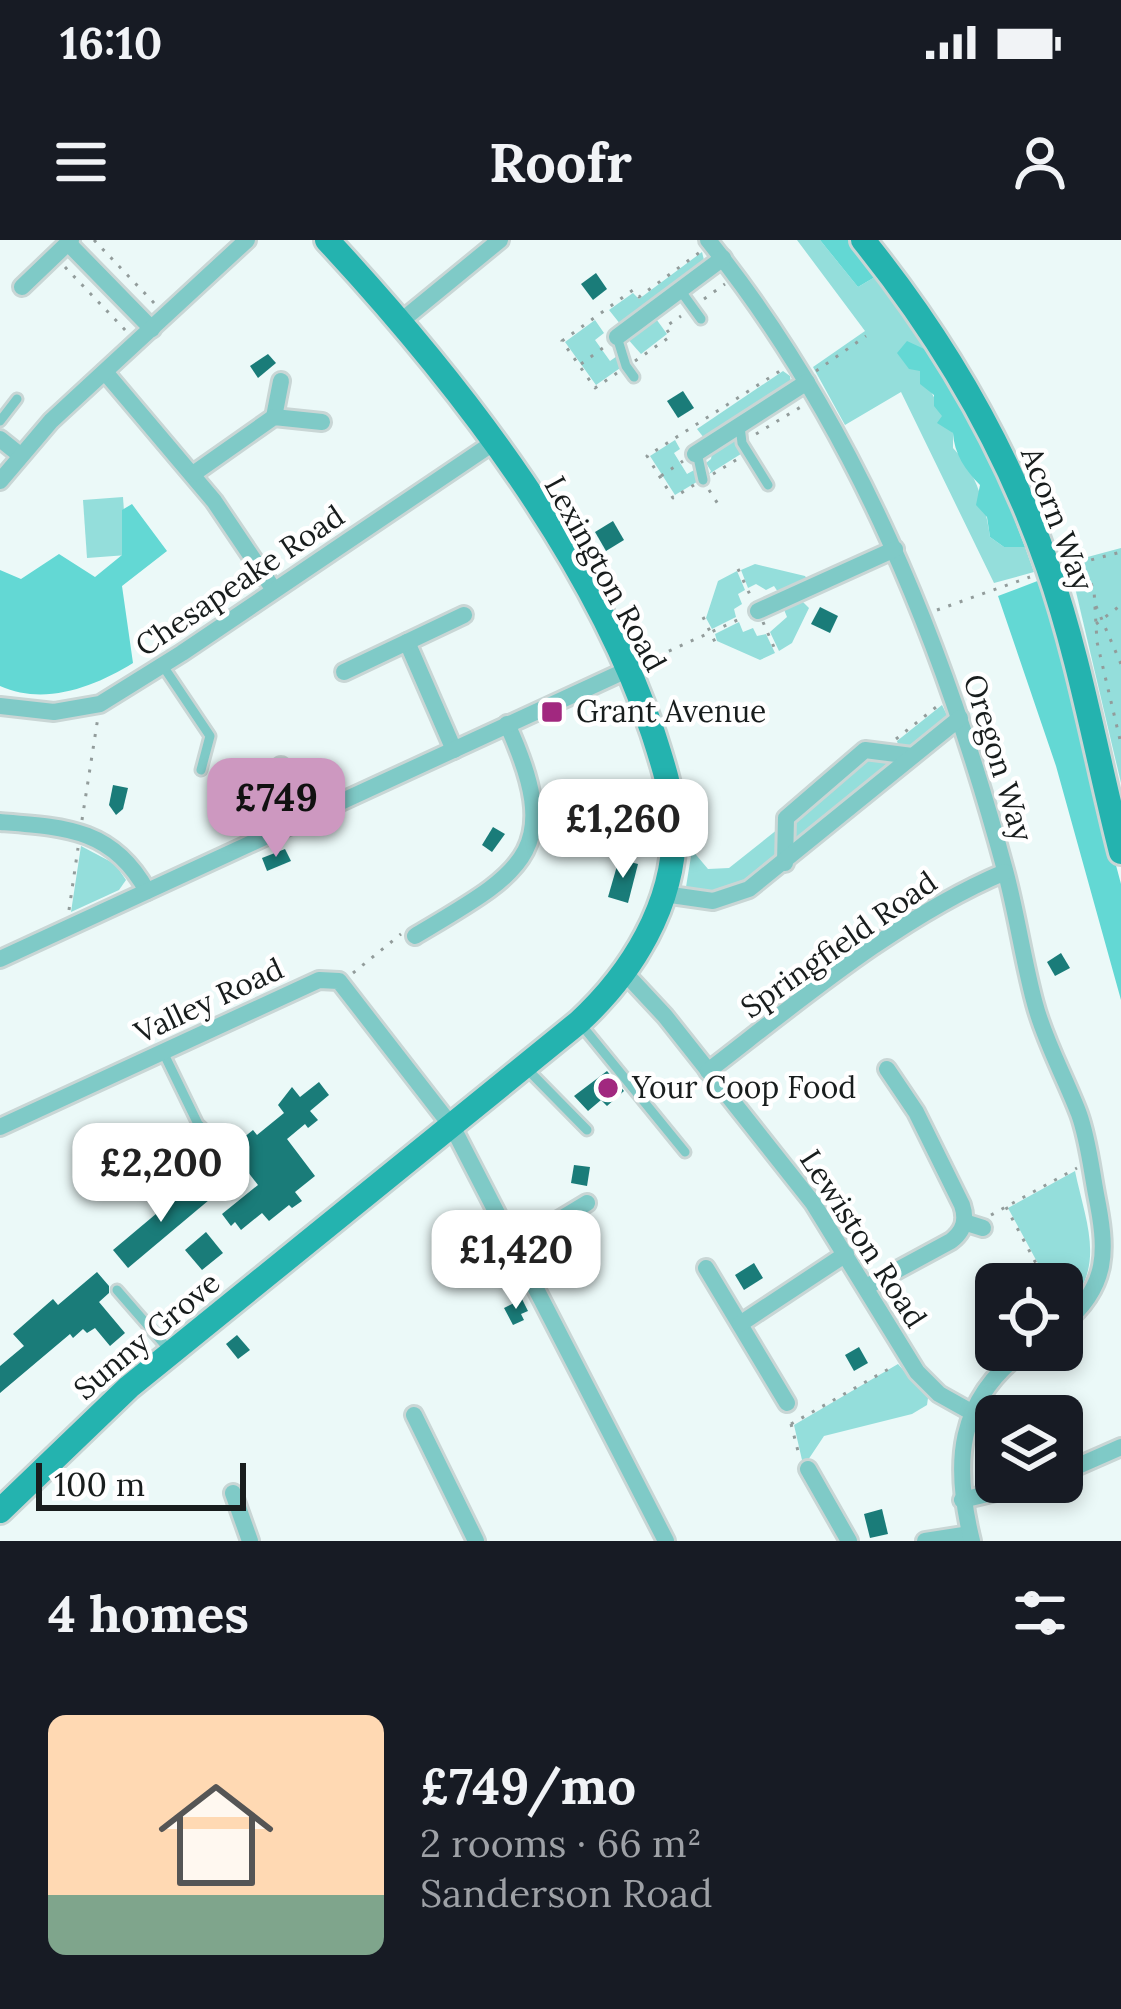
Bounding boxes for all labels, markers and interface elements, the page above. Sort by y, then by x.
text: 16:10 [60,14,162,71]
text: Roofr [489,128,632,197]
icon: menu [48,129,114,195]
icon: person [1007,129,1073,195]
street label: Acorn Way [1012,440,1103,596]
street label: Lexington Road [536,469,675,678]
street label: Chesapeake Road [128,496,351,664]
street label: Oregon Way [955,670,1042,846]
place label: Grant Avenue [576,692,766,730]
marker: Grant Avenue [539,699,565,725]
pin: £749 [205,758,347,860]
text: £749 [234,772,318,822]
pin: £1,260 [525,779,721,881]
text: £1,260 [565,793,681,843]
street label: Springfield Road [733,862,944,1027]
street label: Valley Road [127,949,290,1052]
place label: Your Coop Food [631,1068,856,1106]
marker: Your Coop Food [595,1075,621,1101]
pin: £2,200 [63,1123,259,1225]
text: £2,200 [99,1137,223,1187]
street label: Lewiston Road [792,1142,936,1335]
pin: £1,420 [418,1210,614,1312]
text: £1,420 [459,1224,573,1274]
street label: Sunny Grove [66,1263,228,1408]
map controls [975,1263,1083,1503]
button: locate [975,1263,1083,1371]
button: layers [975,1395,1083,1503]
scale bar [36,1457,246,1510]
text: 100 m [54,1463,145,1505]
icon: filters [1007,1580,1073,1646]
text: 4 homes [48,1581,249,1646]
text: £749/mo [420,1753,636,1818]
icon: home [144,1763,288,1907]
text: 2 rooms · 66 m² [420,1818,702,1868]
text: Sanderson Road [420,1868,713,1918]

